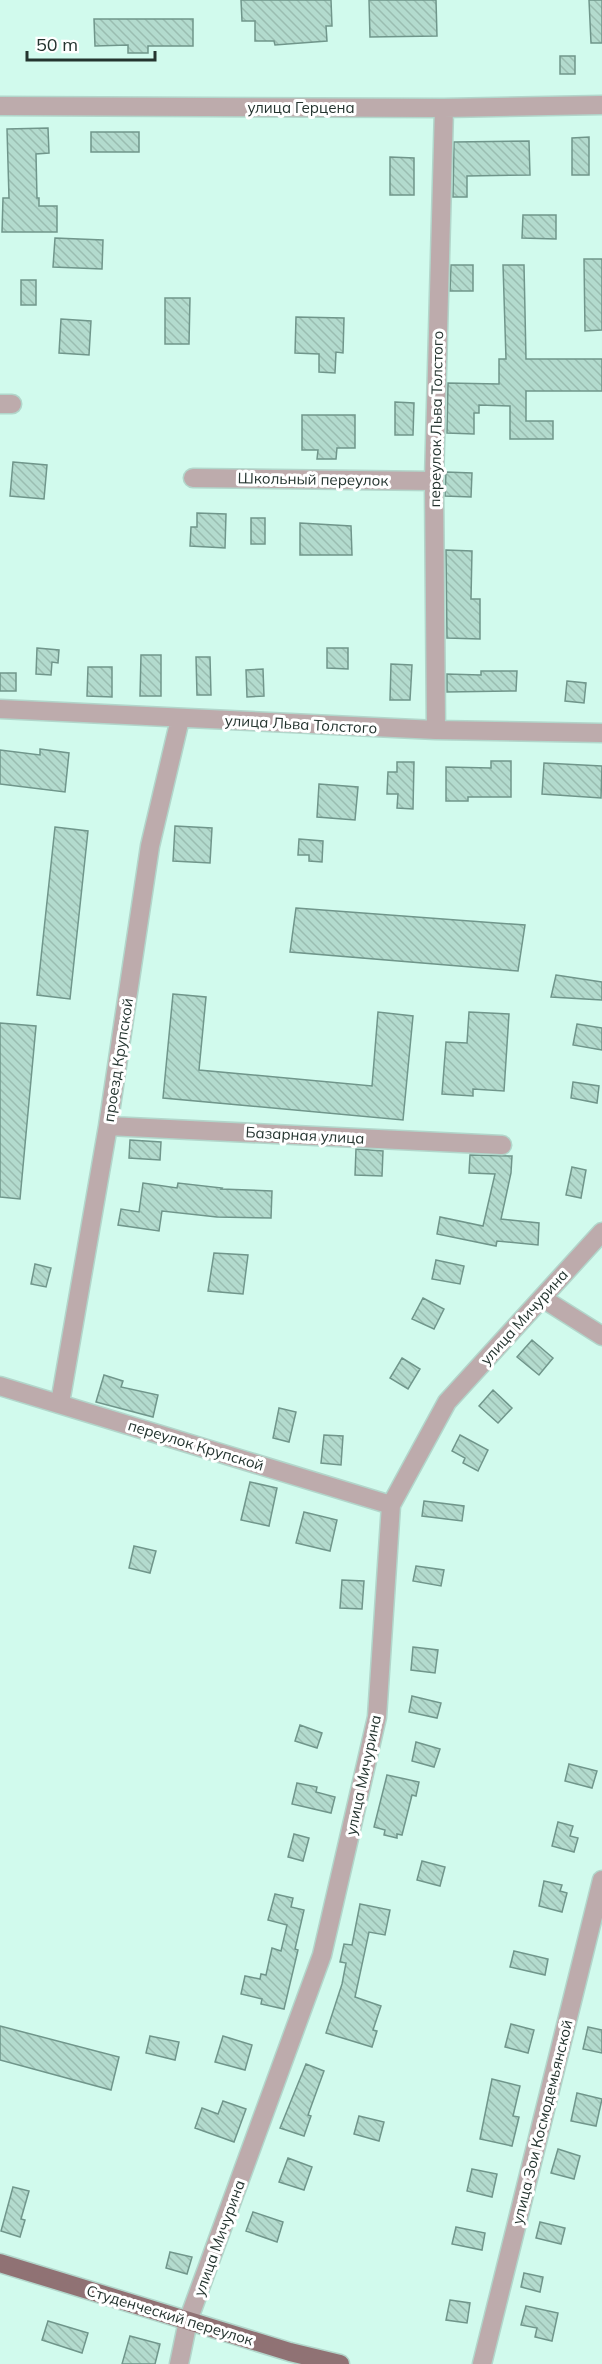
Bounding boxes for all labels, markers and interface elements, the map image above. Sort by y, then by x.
scale bar [27,24,154,62]
text: 50 m [36,33,78,56]
street label: улица Герцена [247,98,355,117]
street label: переулок Льва Толстого [425,331,447,507]
street label: Школьный переулок [237,468,389,490]
street label: улица Льва Толстого [224,711,378,737]
street label: проезд Крупской [99,997,137,1123]
street label: Базарная улица [245,1122,365,1148]
street label: улица Мичурина [476,1265,572,1369]
street label: переулок Крупской [126,1415,266,1475]
street label: улица Мичурина [341,1713,385,1837]
street label: улица Зои Космодемьянской [507,2018,577,2226]
street label: улица Мичурина [189,2177,249,2299]
street label: Студенческий переулок [84,2281,257,2350]

